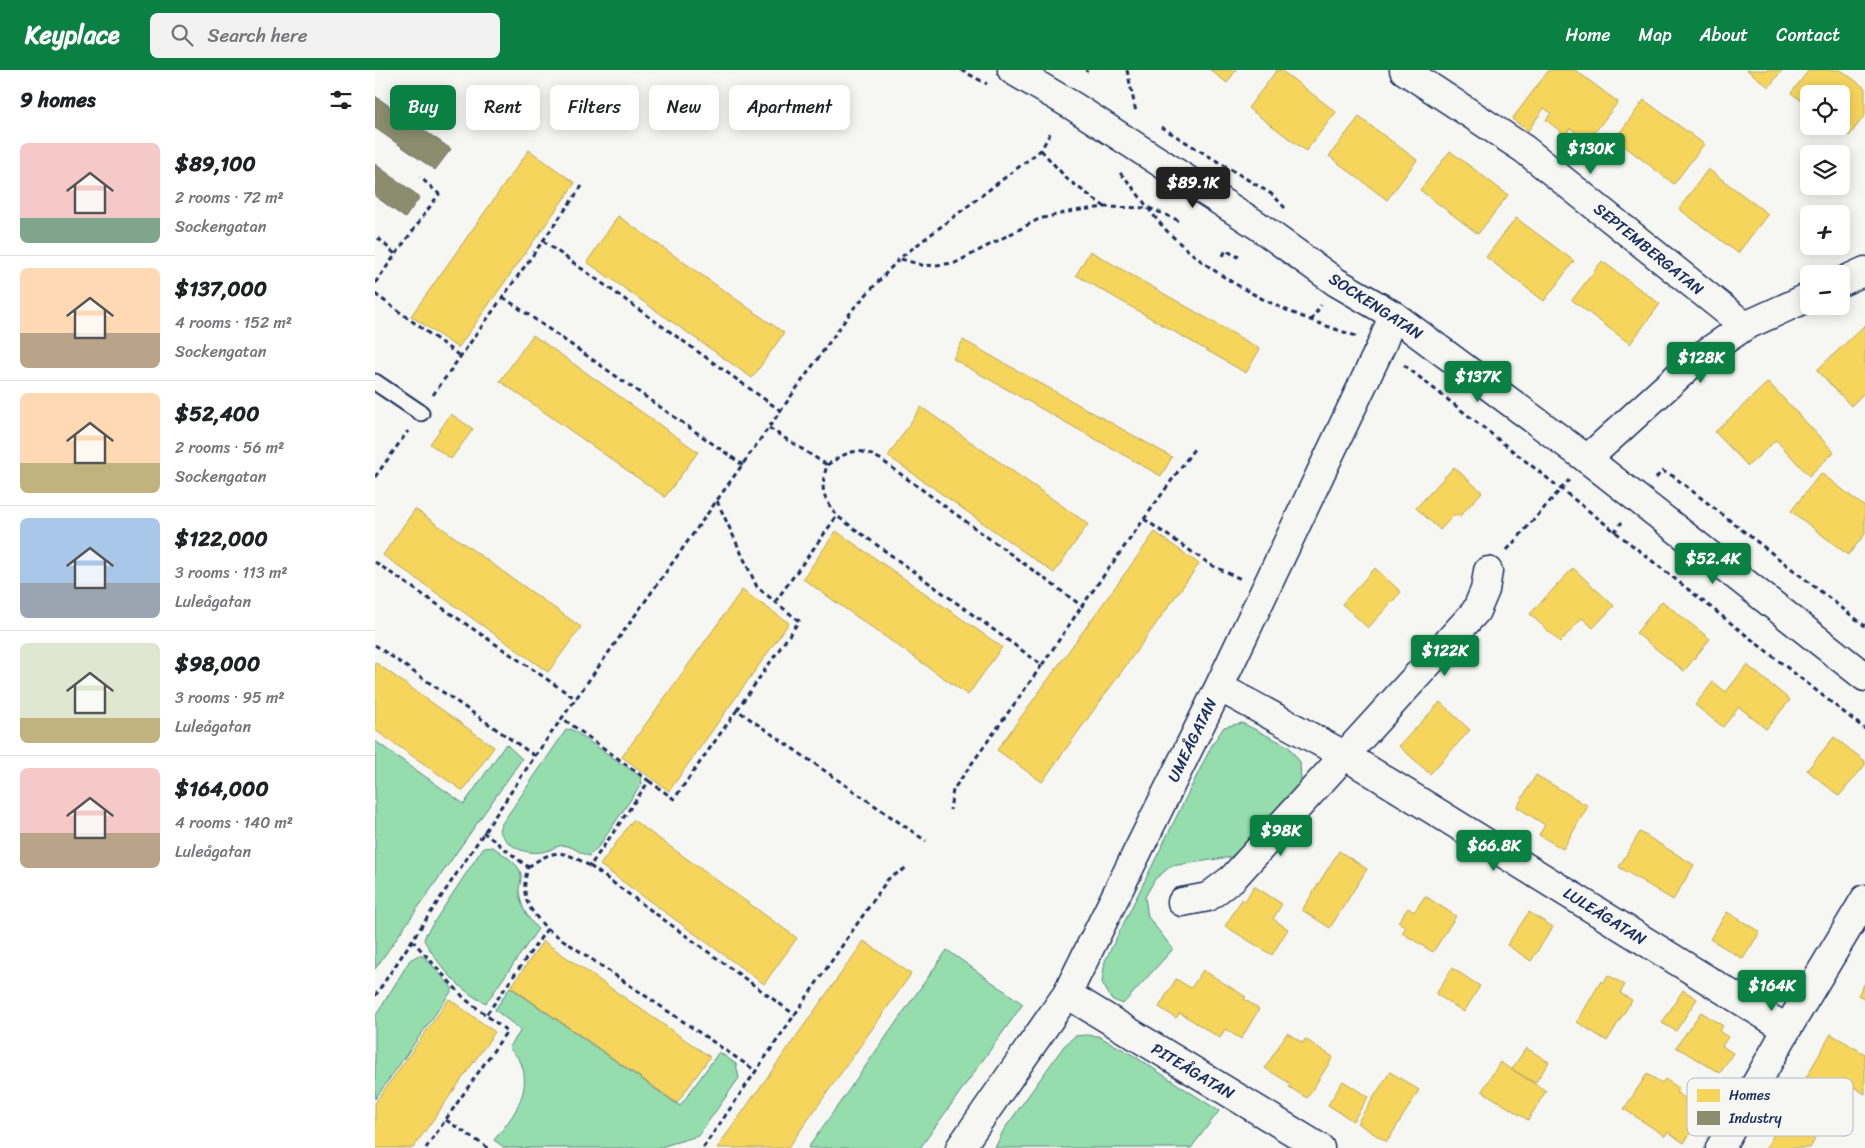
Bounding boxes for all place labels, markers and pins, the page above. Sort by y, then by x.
pin: $130K [1556,132,1626,175]
pin: $89.1K [1152,166,1234,209]
pin: $128K [1666,342,1736,384]
pin: $137K [1443,360,1513,403]
pin: $52.4K [1672,542,1754,585]
pin: $122K [1410,634,1480,677]
pin: $98K [1251,814,1311,857]
pin: $66.8K [1453,830,1535,872]
pin: $164K [1737,970,1807,1012]

